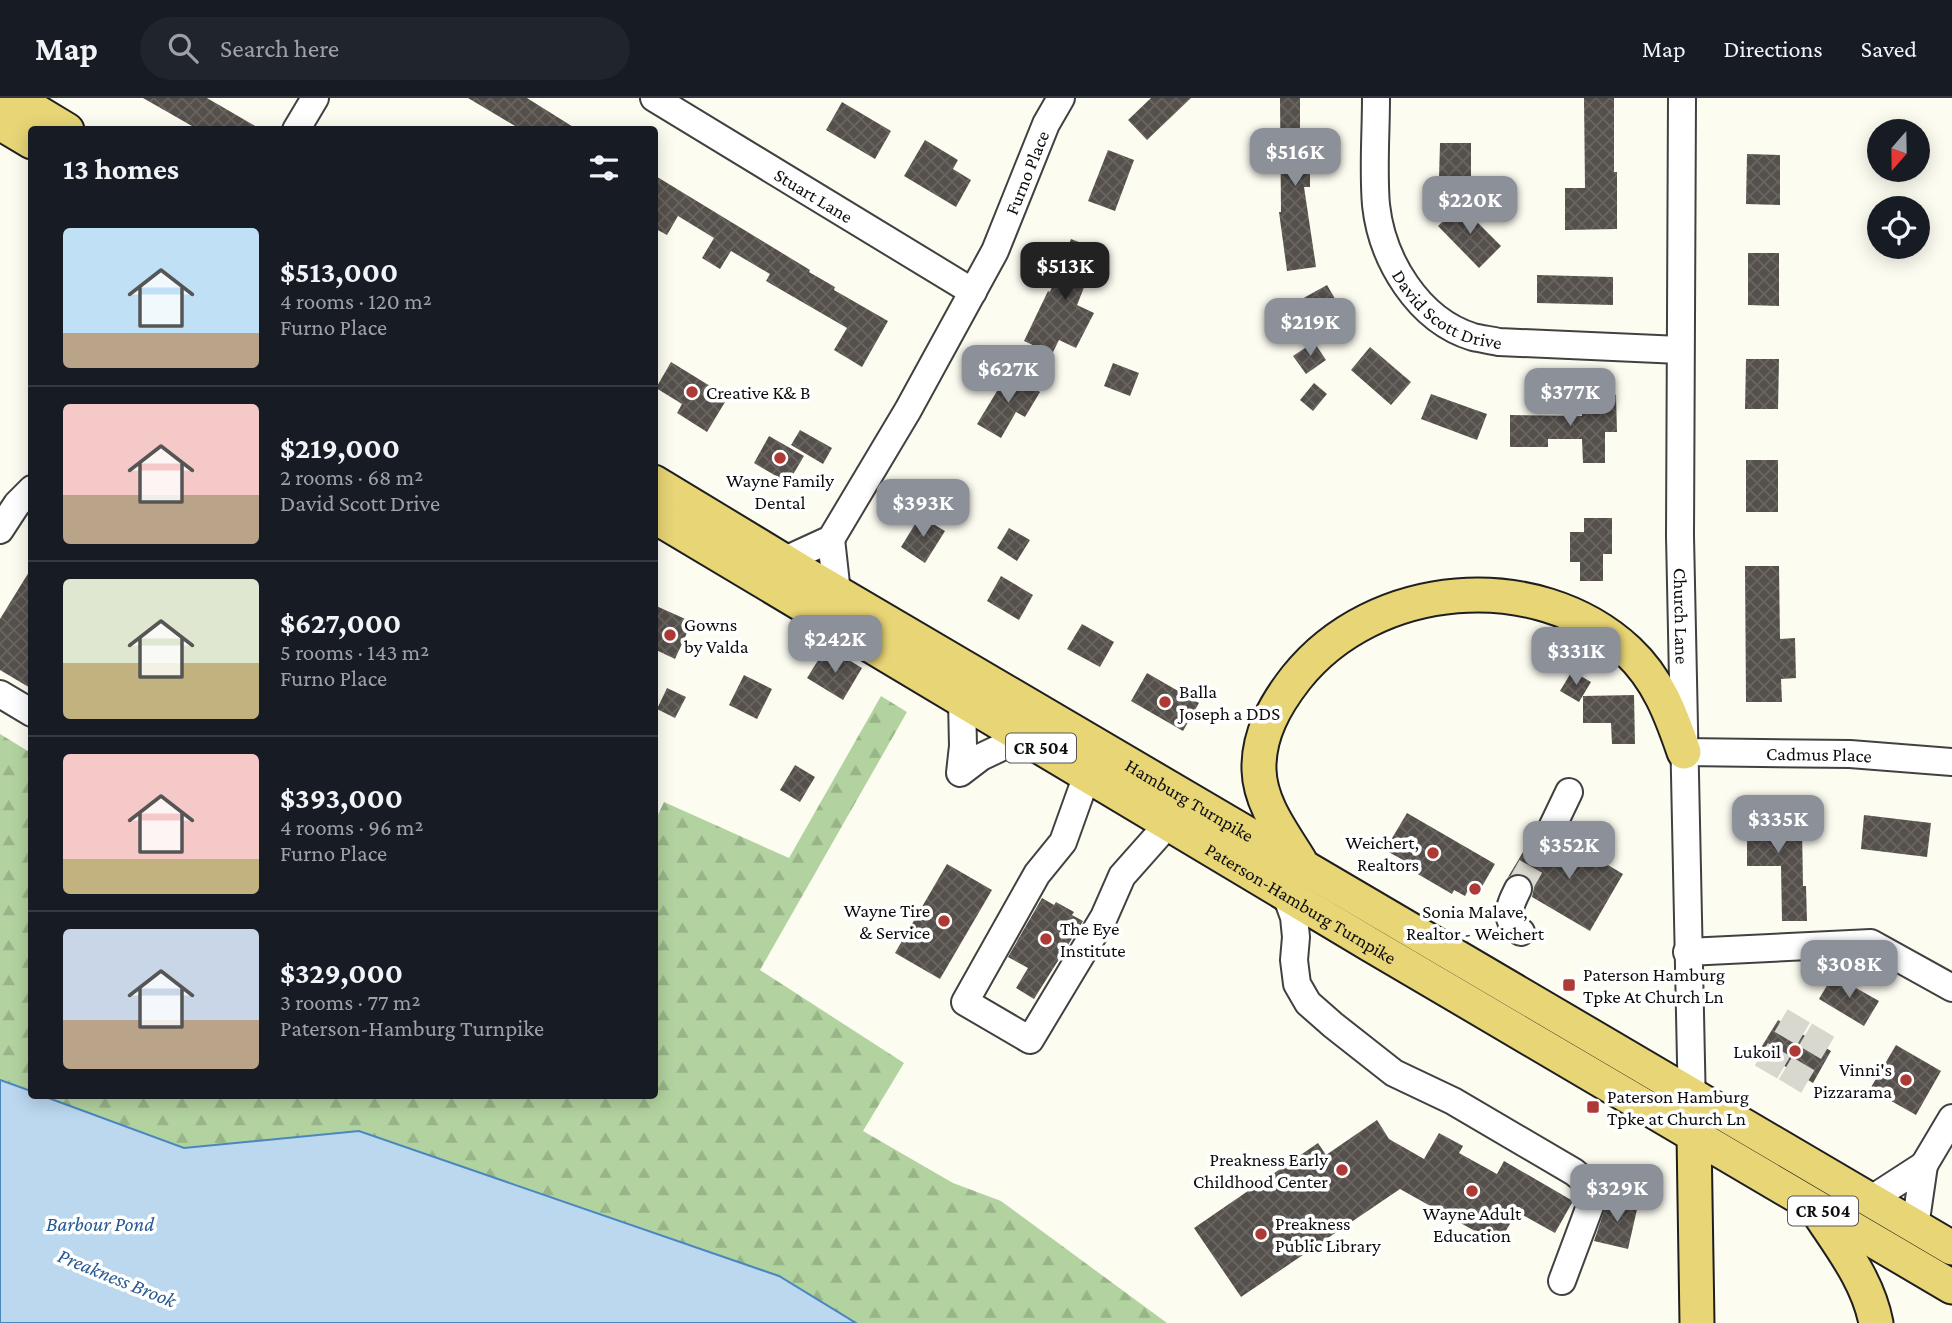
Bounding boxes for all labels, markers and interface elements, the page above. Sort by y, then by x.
search box [140,17,630,80]
icon: search [164,29,202,67]
text: Map [35,30,98,67]
text: Search here [220,34,339,63]
text: Map [1642,35,1686,62]
text: Directions [1724,35,1823,62]
text: Saved [1861,35,1917,62]
north arrow [1867,119,1930,182]
map controls [1867,119,1930,259]
street label: Furno Place [1000,127,1053,217]
pin: $516K [1246,129,1344,188]
text: $516K [1266,138,1324,164]
icon: filters [585,149,623,187]
text: 13 homes [63,152,179,185]
street label: Stuart Lane [771,163,857,227]
pin: $220K [1421,176,1519,236]
text: $220K [1438,186,1502,212]
button: locate [1867,196,1930,259]
pin: $513K [1016,242,1114,302]
text: $513K [1036,252,1094,278]
text: $513,000 [280,255,398,288]
icon: home [119,256,203,340]
street label: David Scott Drive [1388,266,1504,353]
text: 4 rooms · 120 m² [280,288,432,314]
pin: $219K [1261,299,1359,358]
text: $219K [1280,308,1340,334]
text: Furno Place [280,314,387,340]
pin: $627K [959,345,1057,405]
text: $627K [978,355,1038,381]
pin: $377K [1521,368,1619,428]
text: $377K [1540,378,1600,404]
place label: Creative K& B [706,382,810,403]
marker: Creative K& B [684,384,700,400]
text: $219,000 [280,431,400,464]
icon: home [119,432,203,516]
marker: Wayne Family Dental [772,450,788,466]
text: 2 rooms · 68 m² [280,464,423,490]
place label: Wayne Family Dental [726,470,834,513]
pin: $393K [874,480,972,539]
text: $393K [893,489,953,515]
text: David Scott Drive [280,490,440,516]
street label: Church Lane [1670,568,1693,664]
text: $627,000 [280,606,401,639]
icon: home [119,607,203,691]
place label: Gowns by Valda [684,614,749,657]
pin: $242K [786,616,884,675]
text: $242K [804,625,866,651]
marker: Gowns by Valda [662,627,678,643]
pin: $331K [1527,628,1625,687]
text: $331K [1547,637,1605,663]
text: 5 rooms · 143 m² [280,639,429,665]
text: Furno Place [280,665,387,691]
place label: Balla Joseph a DDS [1177,681,1280,724]
marker: Balla Joseph a DDS [1157,694,1173,710]
road number: CR 504 [1006,734,1076,762]
street label: Cadmus Place [1766,742,1873,766]
street label: Hamburg Turnpike [1122,754,1258,846]
text: $393,000 [280,781,403,814]
icon: home [119,782,203,866]
pin: $335K [1729,796,1827,855]
text: $335K [1748,805,1808,831]
text: 4 rooms · 96 m² [280,814,423,840]
pin: $352K [1520,822,1618,881]
text: $352K [1539,831,1599,857]
place label: Weichert, Realtors [1345,832,1419,875]
street label: Paterson-Hamburg Turnpike [1202,838,1400,968]
text: Furno Place [280,840,387,866]
marker: Weichert, Realtors [1425,845,1441,861]
marker: Sonia Malave, Realtor - Weichert [1467,881,1483,897]
place label: Wayne Tire & Service [844,900,930,943]
place label: Sonia Malave, Realtor - Weichert [1406,901,1545,944]
marker: Wayne Tire & Service [936,913,952,929]
place label: The Eye Institute [1060,918,1126,961]
marker: The Eye Institute [1038,931,1054,947]
pin: $308K [1800,940,1898,1000]
text: $308K [1817,950,1881,976]
text: $329,000 [280,956,403,989]
icon: home [119,957,203,1041]
place label: Paterson Hamburg Tpke At Church Ln [1583,964,1725,1007]
marker: Paterson Hamburg Tpke At Church Ln [1561,977,1577,993]
text: 3 rooms · 77 m² [280,989,420,1015]
text: Paterson-Hamburg Turnpike [280,1015,544,1041]
place label: Lukoil [1733,1041,1781,1062]
marker: Lukoil [1787,1043,1803,1059]
place label: Vinni's Pizzarama [1813,1059,1892,1102]
marker: Vinni's Pizzarama [1898,1072,1914,1088]
place label: Paterson Hamburg Tpke at Church Ln [1607,1086,1749,1129]
marker: Paterson Hamburg Tpke at Church Ln [1585,1099,1601,1115]
place label: Preakness Early Childhood Center [1193,1149,1328,1192]
marker: Preakness Early Childhood Center [1334,1162,1350,1178]
pin: $329K [1568,1164,1666,1224]
text: $329K [1586,1174,1648,1200]
marker: Wayne Adult Education [1464,1183,1480,1199]
road number: CR 504 [1788,1196,1858,1226]
place label: Wayne Adult Education [1423,1203,1522,1246]
water label: Barbour Pond [46,1212,155,1236]
place label: Preakness Public Library [1275,1213,1381,1256]
marker: Preakness Public Library [1253,1226,1269,1242]
water label: Preakness Brook [54,1243,180,1313]

